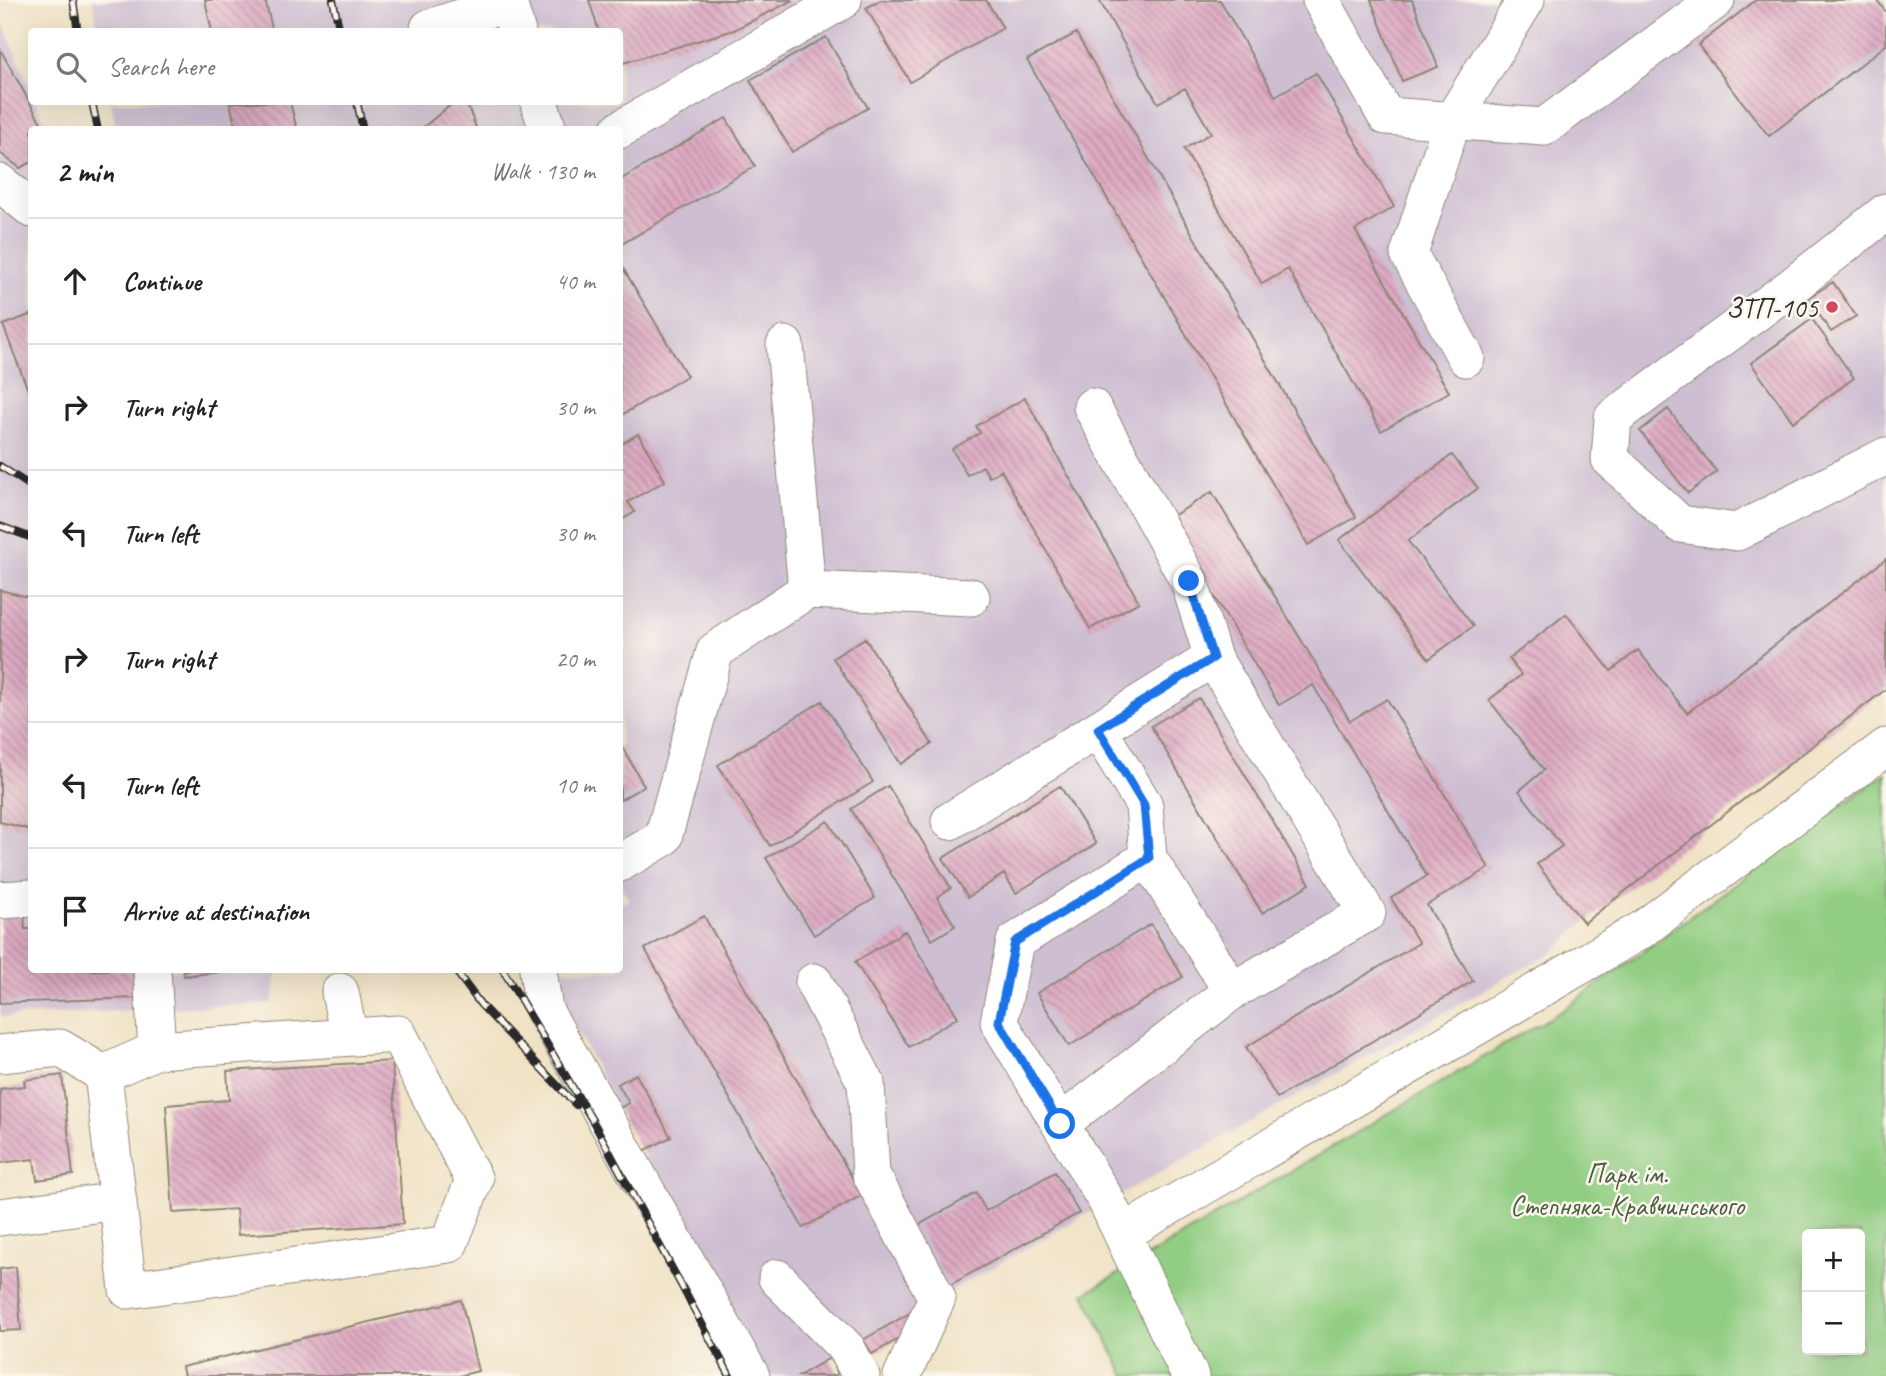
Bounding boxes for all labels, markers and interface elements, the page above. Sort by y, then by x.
search box [28,28,623,105]
icon: search [52,48,90,86]
text: Search here [108,50,214,83]
text: 2 min [56,153,113,191]
text: Walk · 130 m [491,157,595,186]
icon: ahead [56,262,94,300]
text: Continue [123,265,201,298]
text: 40 m [556,267,595,296]
place label: ЗТП-105 [1726,290,1819,325]
marker: ЗТП-105 [1824,299,1840,315]
icon: right [56,388,94,426]
text: Turn right [123,391,214,424]
text: 30 m [556,393,595,422]
icon: left [56,514,94,552]
text: Turn left [123,517,198,550]
text: 30 m [556,519,595,548]
route end [1173,565,1204,596]
icon: right [56,640,94,678]
text: Turn right [123,643,214,676]
text: 20 m [556,645,595,674]
icon: left [56,766,94,804]
text: Turn left [123,769,198,802]
text: 10 m [556,771,595,800]
icon: arrive [56,892,94,930]
text: Arrive at destination [123,895,309,928]
route start [1044,1108,1075,1139]
park label: Парк ім. Степняка-Кравчинського [1510,1156,1746,1223]
map controls [1802,1229,1865,1355]
button: + [1802,1229,1865,1292]
button: − [1802,1292,1865,1355]

